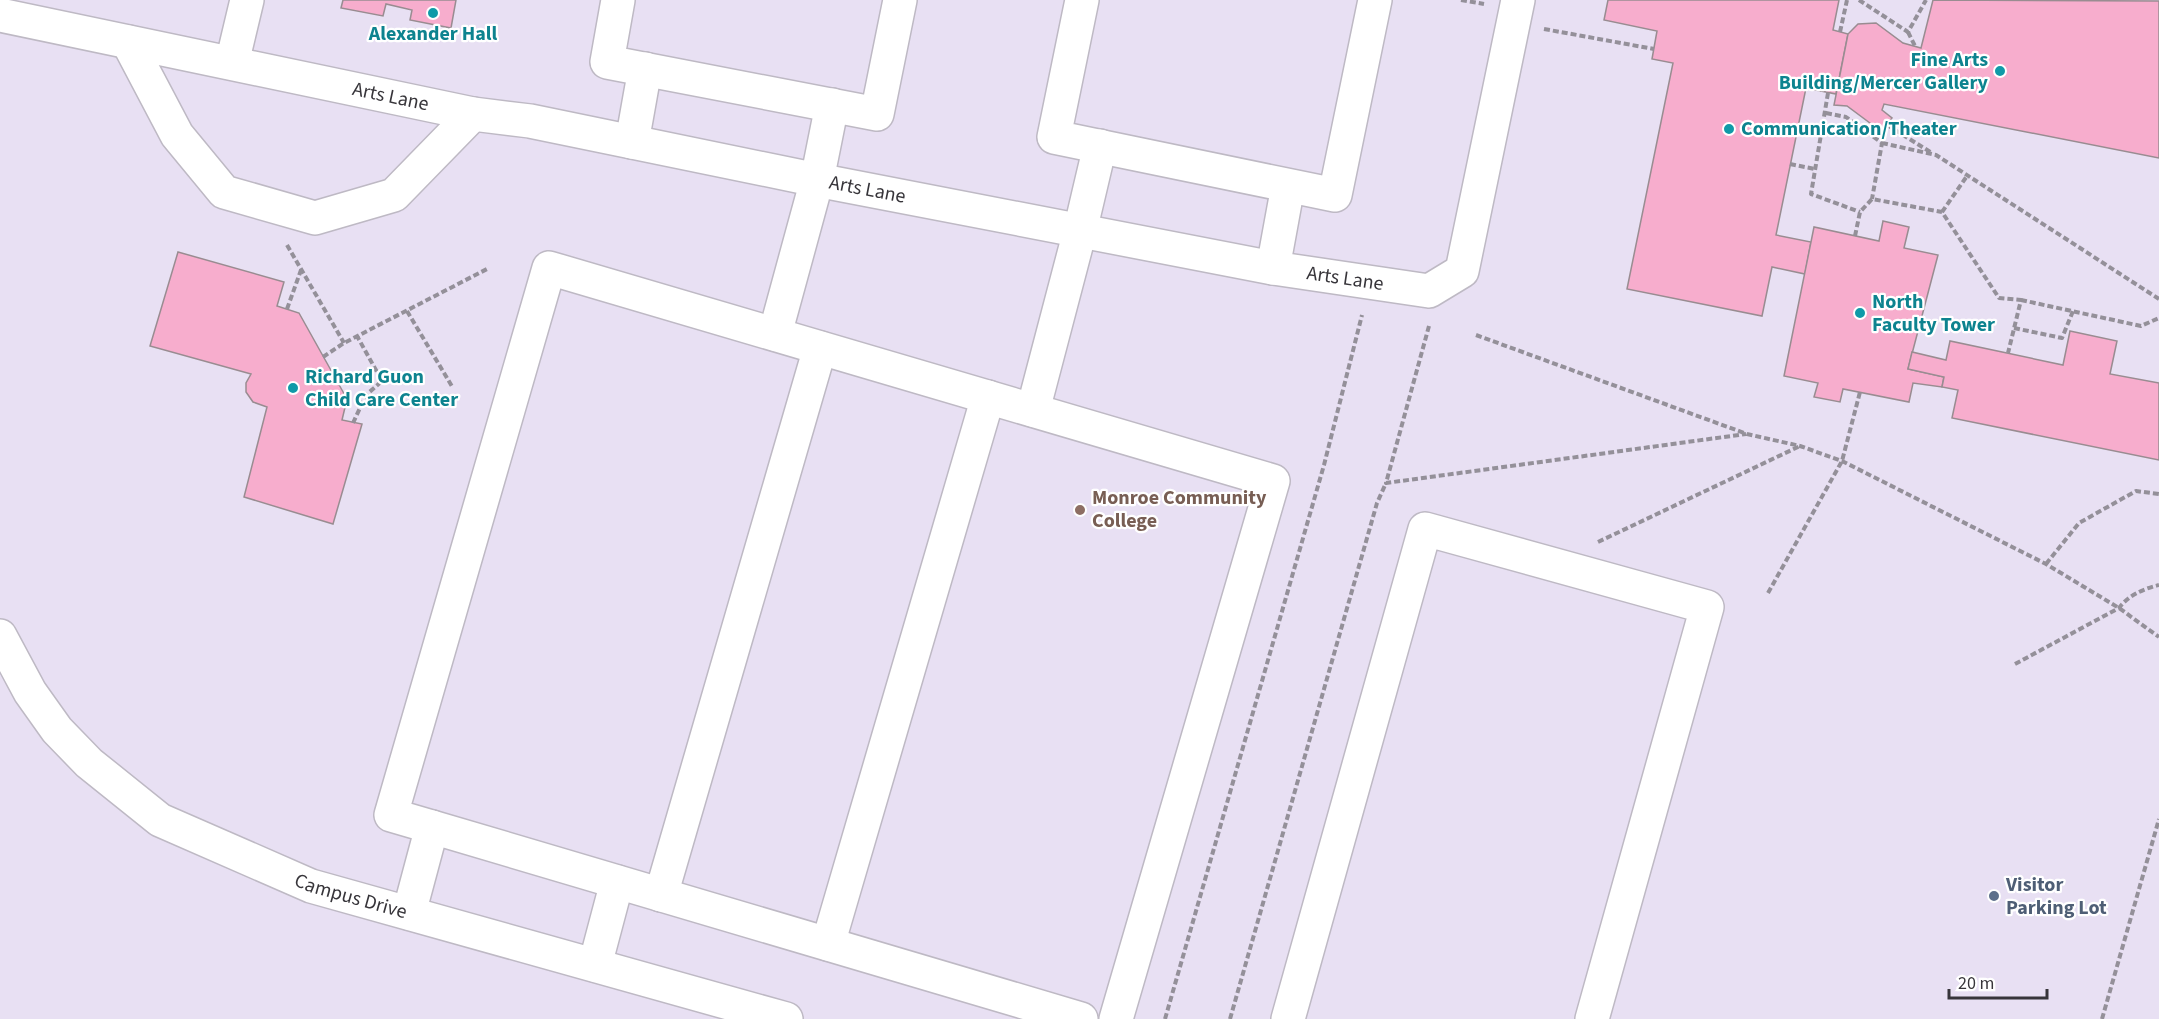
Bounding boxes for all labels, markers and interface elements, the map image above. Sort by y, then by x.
marker: Alexander Hall [426,6,440,20]
place label: Alexander Hall [368,20,498,48]
place label: Fine Arts Building/Mercer Gallery [1779,46,1989,97]
marker: Fine Arts Building/Mercer Gallery [1993,64,2007,78]
street label: Arts Lane [350,75,431,118]
place label: Communication/Theater [1741,115,1957,143]
marker: Communication/Theater [1722,122,1736,136]
street label: Arts Lane [827,169,908,211]
street label: Arts Lane [1305,259,1386,298]
place label: North Faculty Tower [1872,288,1995,339]
marker: North Faculty Tower [1853,306,1867,320]
place label: Richard Guon Child Care Center [305,363,458,414]
marker: Richard Guon Child Care Center [286,381,300,395]
place label: Monroe Community College [1092,484,1267,535]
marker: Monroe Community College [1073,503,1087,517]
street label: Campus Drive [290,866,410,926]
place label: Visitor Parking Lot [2005,871,2107,922]
marker: Visitor Parking Lot [1987,889,2001,903]
scale bar [1949,962,2046,1000]
text: 20 m [1958,971,1994,996]

